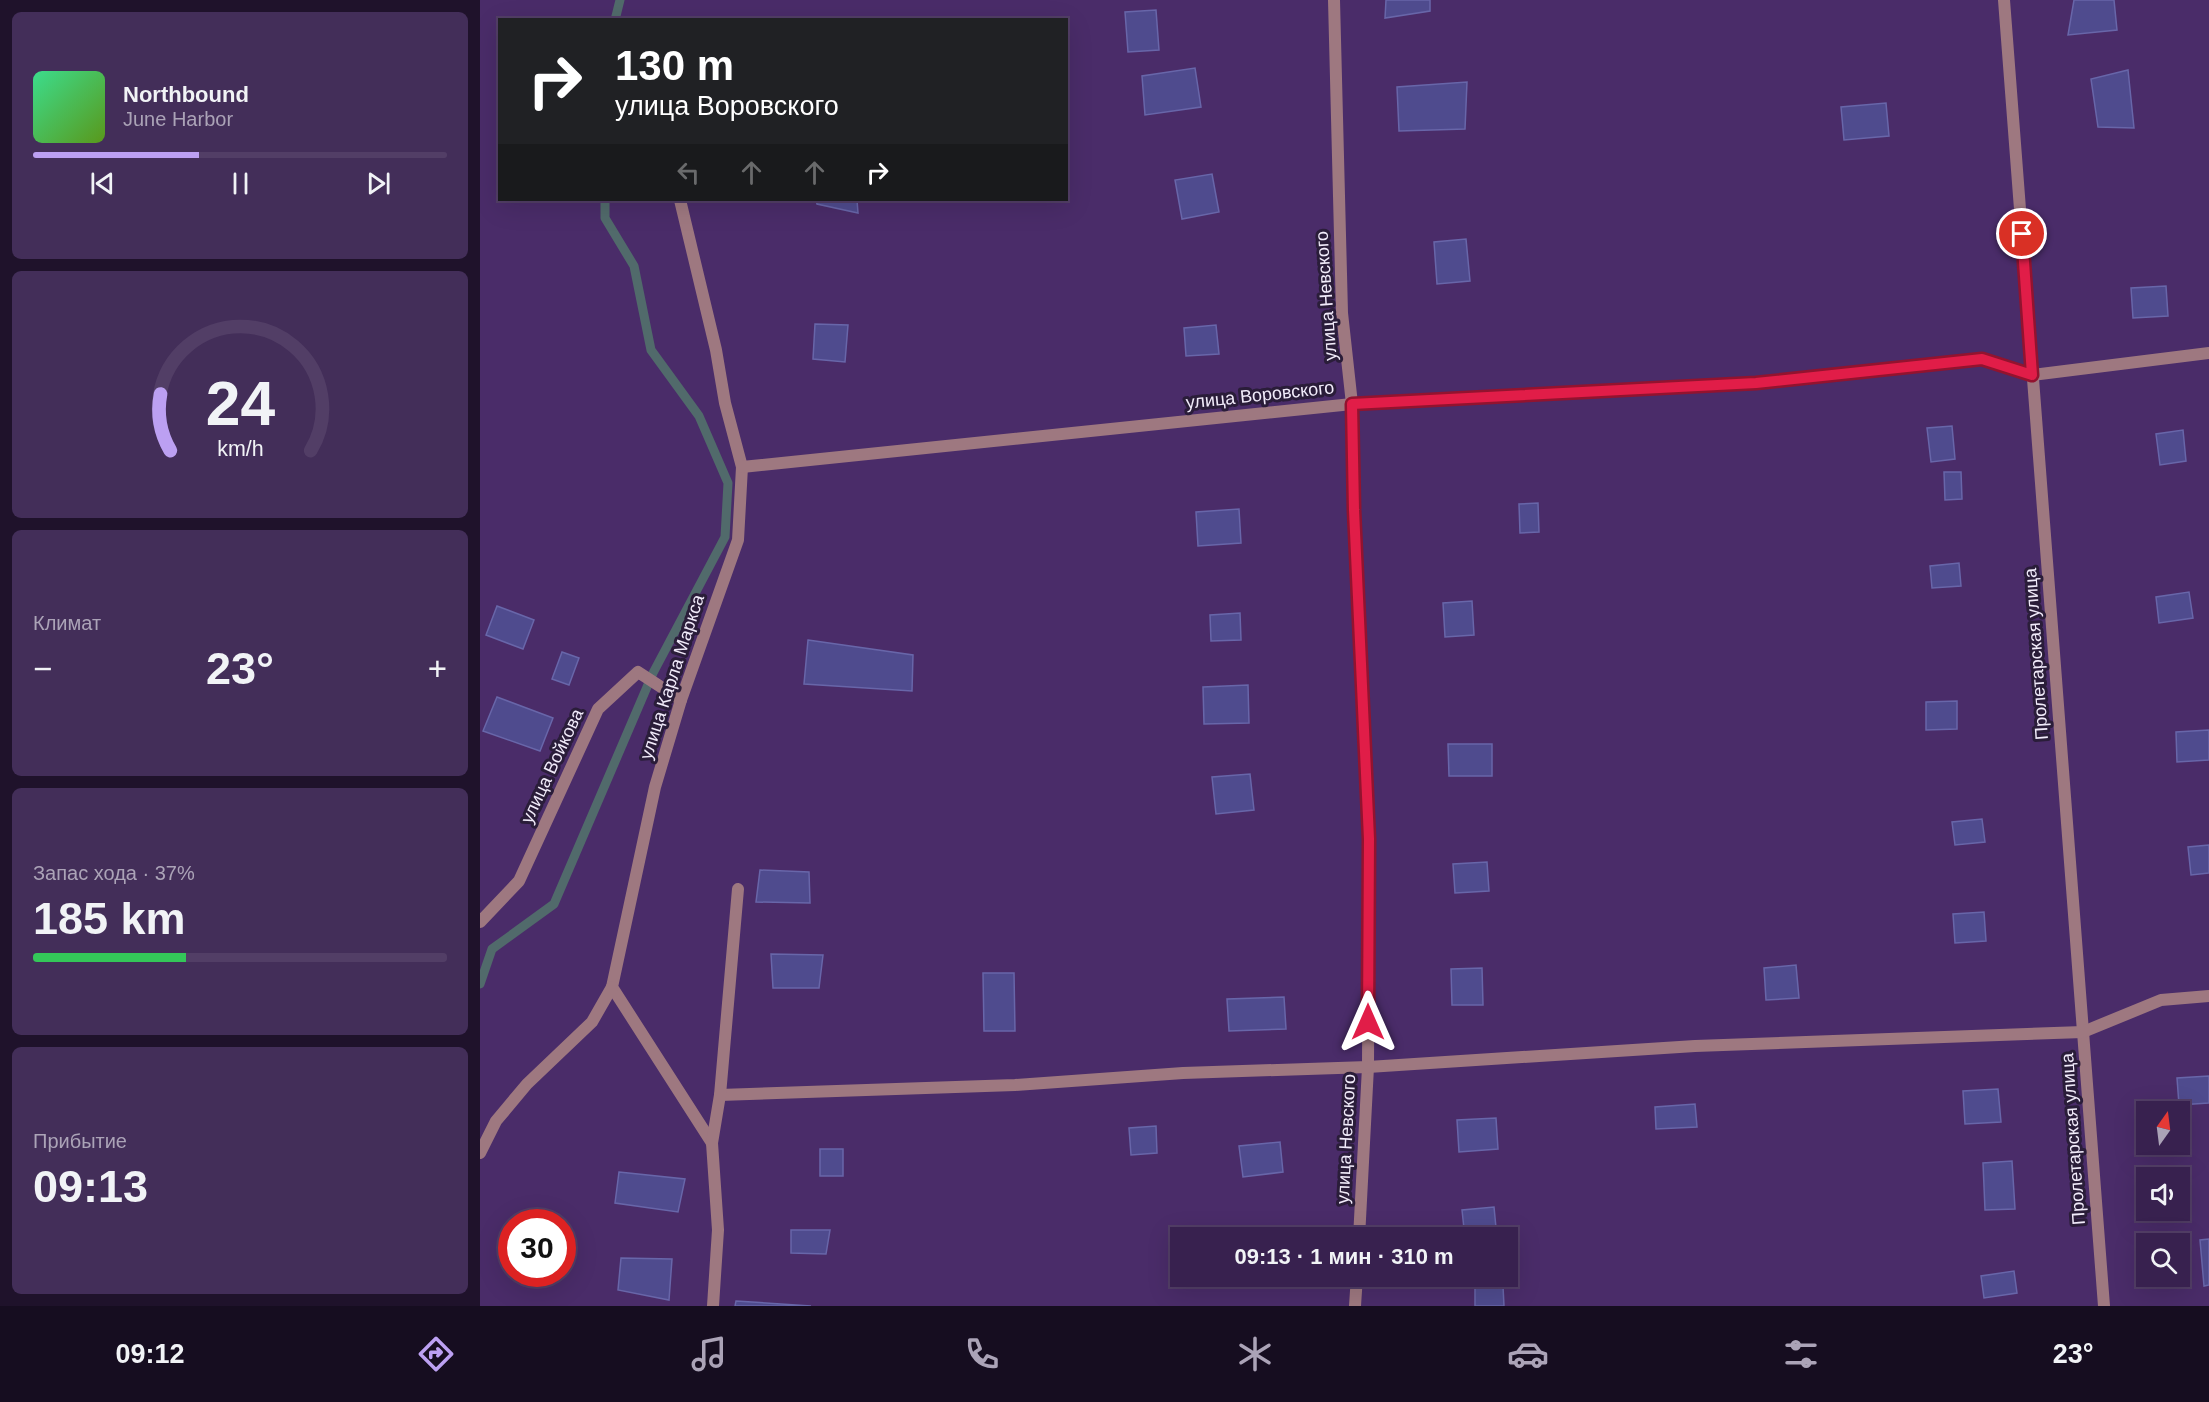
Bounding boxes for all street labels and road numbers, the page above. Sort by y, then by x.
street label: улица Невского [1311,230,1341,362]
street label: улица Воровского [1185,377,1335,413]
street label: Пролетарская улица [2020,567,2052,741]
street label: улица Карла Маркса [636,591,708,762]
street label: улица Войкова [517,705,588,826]
street label: Пролетарская улица [2057,1052,2089,1226]
street label: улица Невского [1333,1074,1359,1204]

